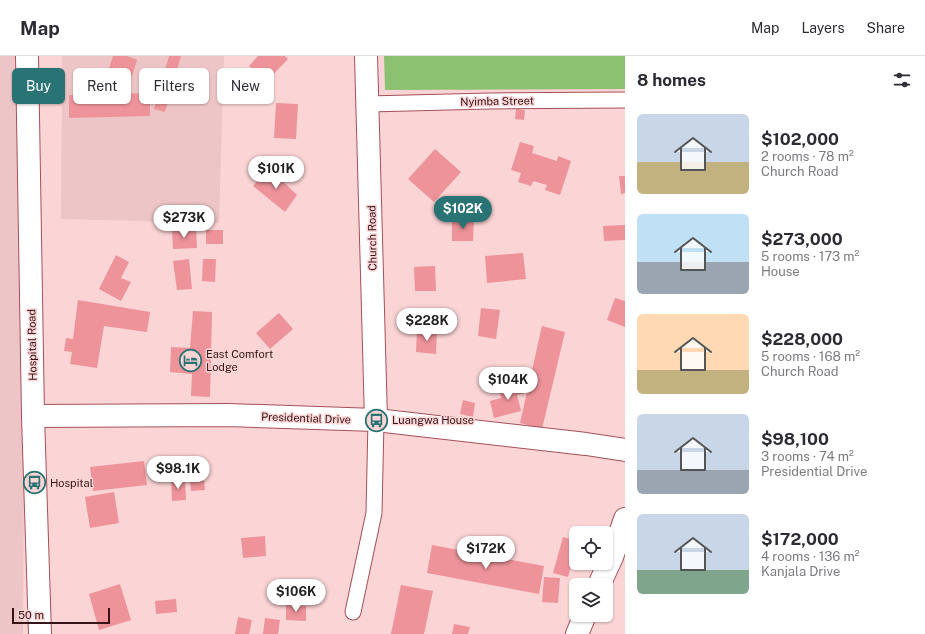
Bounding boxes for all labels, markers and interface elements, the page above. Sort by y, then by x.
text: Map [20,17,60,39]
text: Map [751,20,779,36]
text: Layers [801,20,845,36]
text: Share [867,20,905,36]
chip: Buy [12,68,65,104]
chip: Rent [73,68,131,104]
chip: Filters [139,68,209,104]
chip: New [217,68,274,104]
icon: filters [891,69,913,91]
text: 8 homes [637,70,706,90]
street label: Nyimba Street [460,94,534,108]
text: $102,000 [761,129,839,149]
icon: home [669,130,717,178]
text: 2 rooms · 78 m² [761,149,854,164]
pin: $101K [248,156,304,190]
text: $101K [257,161,295,176]
text: Church Road [761,164,838,179]
pin: $102K [435,196,491,230]
text: $102K [443,201,483,216]
pin: $273K [156,205,212,239]
street label: Church Road [365,205,379,271]
text: $273K [162,210,206,225]
text: $273,000 [761,229,843,249]
icon: home [669,230,717,278]
text: 5 rooms · 173 m² [761,249,859,264]
text: House [761,264,800,279]
pin: $228K [399,308,455,342]
street label: Hospital Road [25,309,39,381]
text: $228K [405,313,449,328]
text: $228,000 [761,329,843,349]
icon: home [669,330,717,378]
hotel icon: East Comfort Lodge [178,347,204,373]
place label: East Comfort Lodge [206,348,273,373]
text: 5 rooms · 168 m² [761,349,860,364]
text: Church Road [761,364,838,379]
pin: $104K [480,367,536,401]
text: $104K [488,372,528,387]
bus stop icon: Luangwa House [363,407,389,433]
street label: Presidential Drive [261,410,351,426]
place label: Luangwa House [392,414,474,426]
text: $98,100 [761,429,829,449]
icon: home [669,430,717,478]
text: 3 rooms · 74 m² [761,449,854,464]
pin: $98.1K [145,456,211,490]
text: $98.1K [156,461,200,476]
text: Presidential Drive [761,464,867,479]
bus stop icon: Hospital [22,470,48,496]
place label: Hospital [50,477,93,489]
map controls [569,526,613,622]
button: locate [569,526,613,570]
text: $172,000 [761,529,839,549]
icon: home [669,530,717,578]
pin: $172K [458,536,514,570]
text: $172K [466,541,506,556]
text: 4 rooms · 136 m² [761,549,860,564]
text: Kanjala Drive [761,564,840,579]
button: layers [569,578,613,622]
pin: $106K [268,579,324,613]
text: $106K [276,584,316,599]
scale bar [12,606,110,625]
text: 50 m [18,609,44,621]

